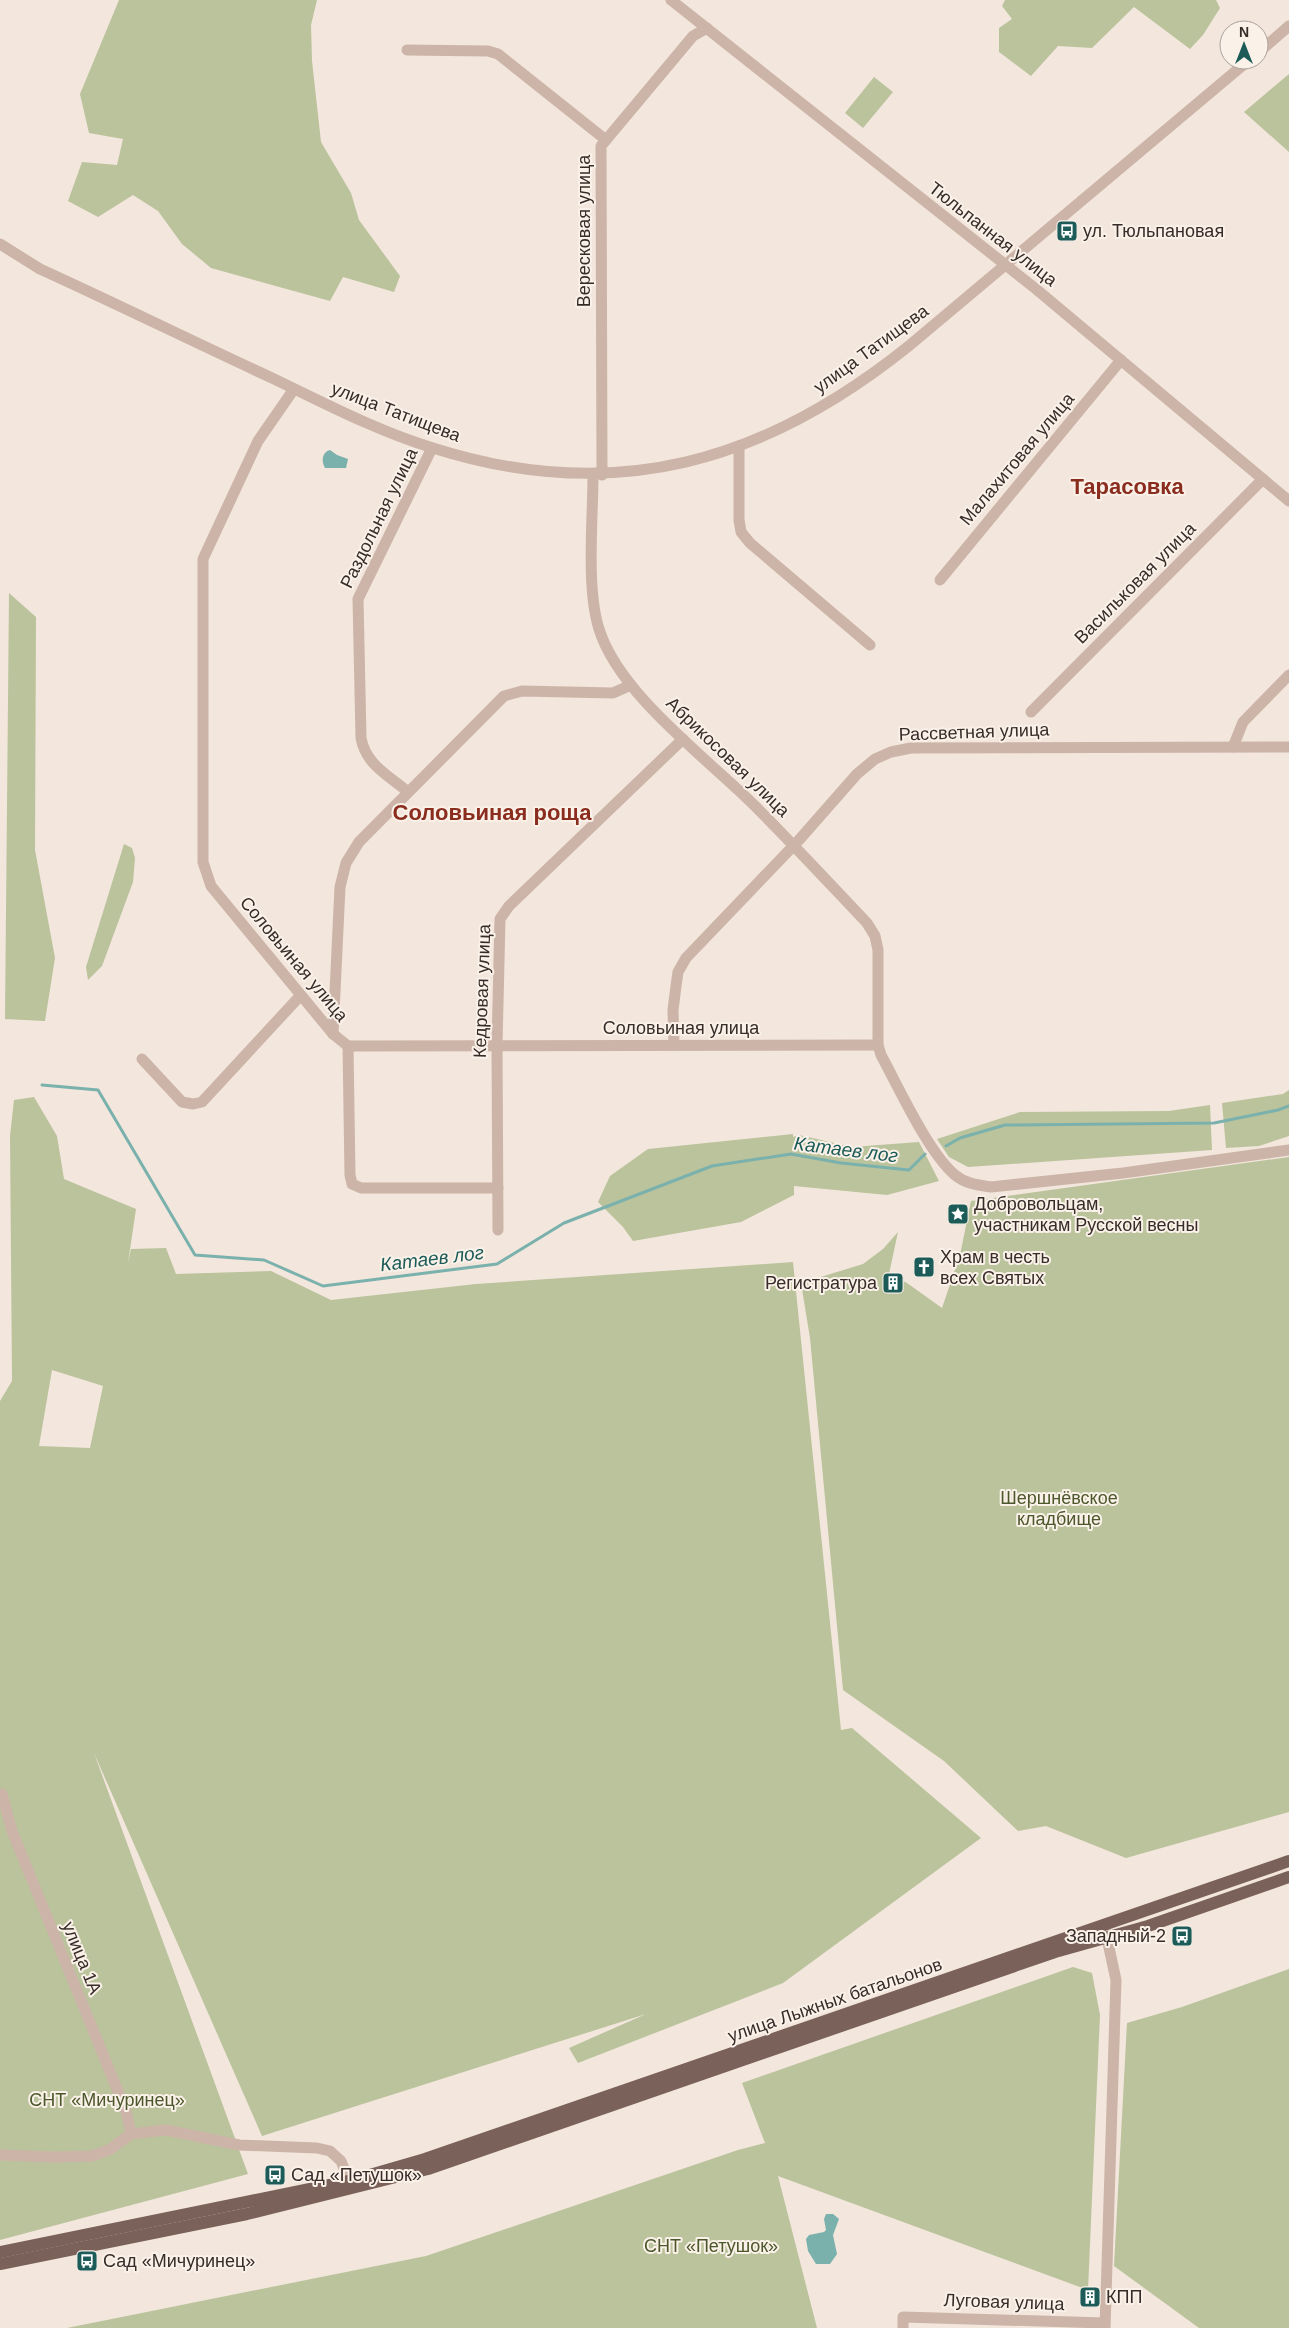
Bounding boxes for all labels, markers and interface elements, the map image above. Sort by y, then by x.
north arrow [1219,20,1269,70]
text: N [1239,24,1249,40]
street label: Вересковая улица [574,154,594,307]
street label: Тюльпанная улица [925,178,1062,291]
bus stop icon: ул. Тюльпановая [1055,219,1079,243]
place label: ул. Тюльпановая [1083,221,1224,241]
street label: улица Татищева [810,300,933,397]
street label: улица Татищева [329,378,464,446]
street label: Малахитовая улица [956,388,1079,529]
street label: Раздольная улица [336,444,422,591]
district label: Тарасовка [1070,474,1184,499]
street label: Васильковая улица [1070,518,1200,648]
street label: Абрикосовая улица [662,693,794,822]
street label: Рассветная улица [898,719,1051,745]
district label: Соловьиная роща [393,800,592,825]
street label: Соловьиная улица [236,893,353,1026]
street label: Кедровая улица [470,923,494,1058]
street label: Соловьиная улица [603,1018,760,1038]
water label: Катаев лог [793,1133,899,1166]
place label: Добровольцам, участникам Русской весны [974,1194,1198,1235]
place icon: Добровольцам, участникам Русской весны [946,1202,970,1226]
water label: Катаев лог [379,1242,485,1275]
place label: Храм в честь всех Святых [940,1247,1050,1288]
church icon: Храм в честь всех Святых [912,1255,936,1279]
building icon: Регистратура [881,1271,905,1295]
place label: Регистратура [765,1273,878,1293]
park label: Шершнёвское кладбище [1000,1488,1118,1529]
street label: улица 1А [58,1919,106,1997]
bus stop icon: Западный-2 [1170,1924,1194,1948]
place label: Западный-2 [1066,1926,1166,1946]
street label: улица Лыжных батальонов [725,1954,945,2046]
park label: СНТ «Мичуринец» [29,2090,185,2110]
bus stop icon: Сад «Петушок» [263,2163,287,2187]
place label: Сад «Петушок» [291,2165,422,2185]
park label: СНТ «Петушок» [644,2236,778,2256]
bus stop icon: Сад «Мичуринец» [75,2249,99,2273]
place label: Сад «Мичуринец» [103,2251,255,2271]
building icon: КПП [1078,2285,1102,2309]
place label: КПП [1106,2287,1142,2307]
street label: Луговая улица [943,2290,1066,2314]

